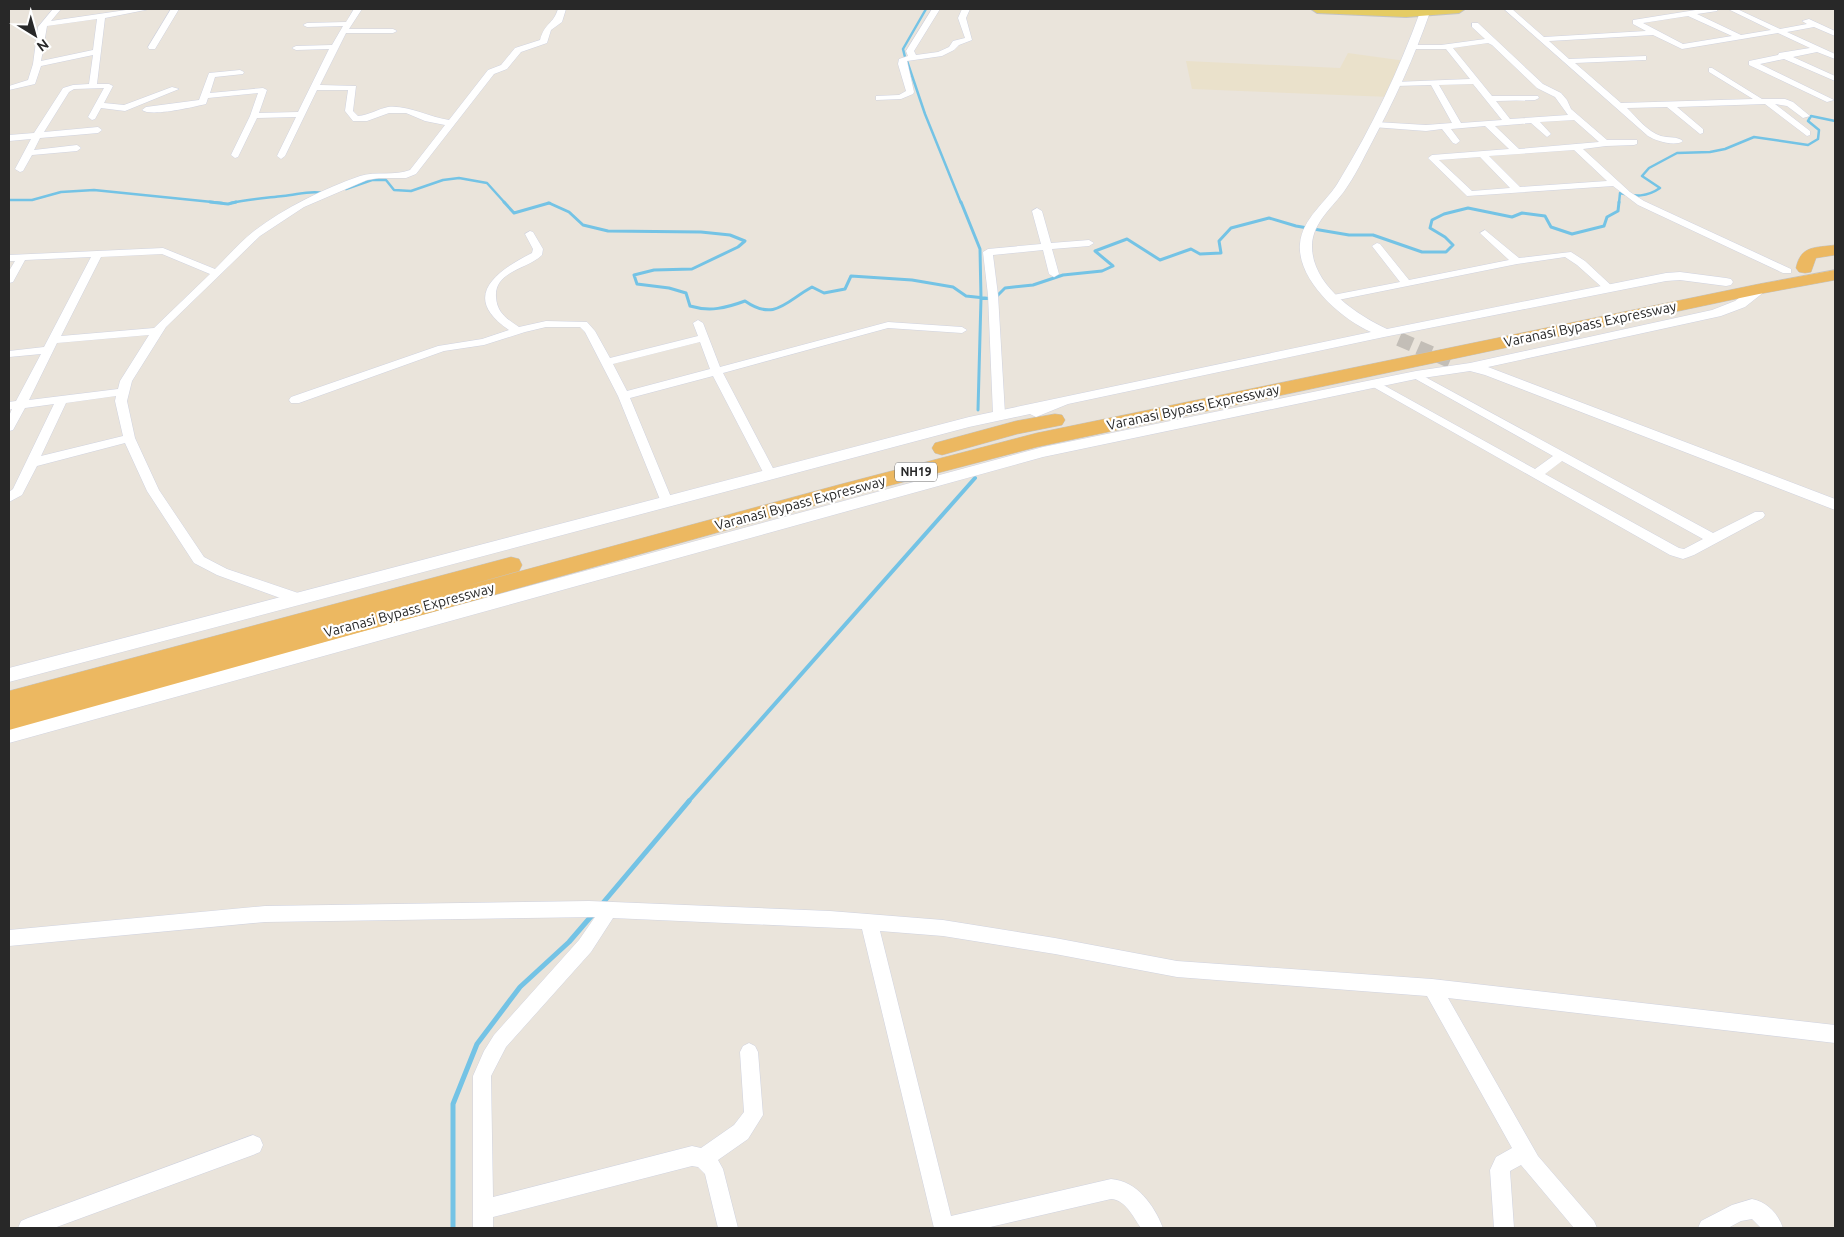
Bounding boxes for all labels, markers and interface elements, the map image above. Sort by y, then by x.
north arrow [10,10,60,60]
text: N [34,36,52,55]
street label: Varanasi Bypass Expressway [1502,298,1678,350]
street label: Varanasi Bypass Expressway [1105,381,1281,433]
road number: NH19 [895,462,937,482]
street label: Varanasi Bypass Expressway [713,472,887,533]
street label: Varanasi Bypass Expressway [322,579,496,640]

